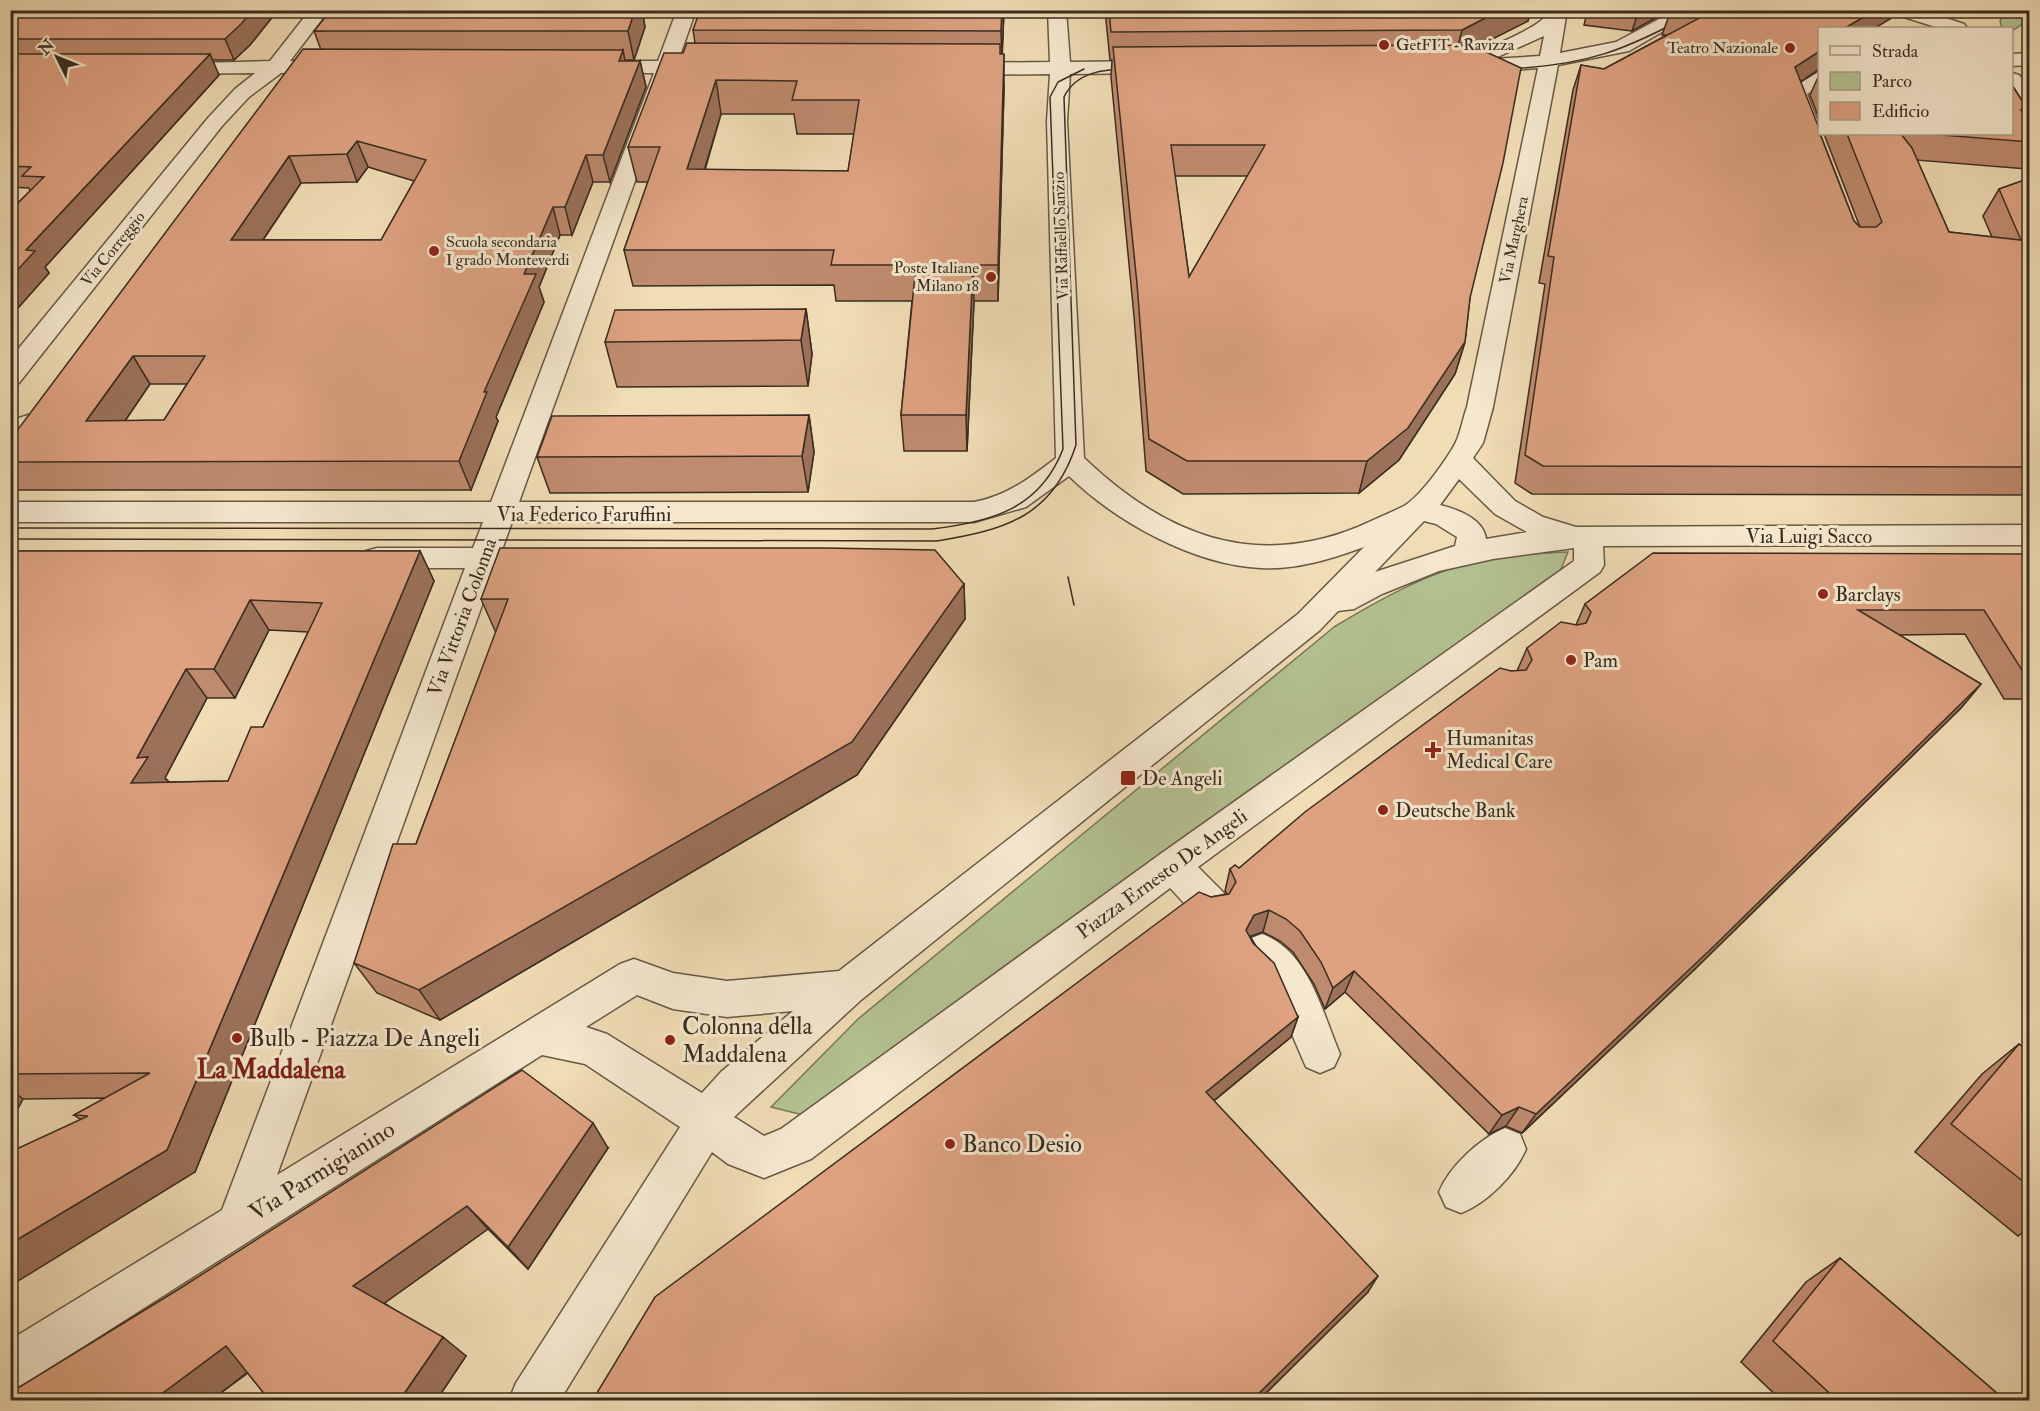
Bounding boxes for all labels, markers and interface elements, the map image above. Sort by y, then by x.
north arrow [27,27,87,87]
legend [1818,27,2013,135]
text: N [34,35,59,60]
place label: GetFIT - Ravizza [1396,35,1515,55]
marker: GetFIT - Ravizza [1377,38,1391,52]
place label: Teatro Nazionale [1667,38,1778,58]
text: Strada [1872,40,1919,63]
marker: Teatro Nazionale [1783,41,1797,55]
text: Parco [1872,70,1912,93]
text: Edificio [1872,100,1929,123]
street label: Via Raffaello Sanzio [1049,171,1073,301]
street label: Via Marghera [1495,194,1533,286]
street label: Via Correggio [77,207,150,291]
place label: Scuola secondaria I grado Monteverdi [446,232,570,270]
marker: Scuola secondaria I grado Monteverdi [427,244,441,258]
place label: Poste Italiane Milano 18 [894,258,979,296]
marker: Poste Italiane Milano 18 [984,270,998,284]
street label: Via Federico Faruffini [497,502,671,527]
street label: Via Luigi Sacco [1746,524,1872,549]
street label: Via Vittoria Colonna [422,534,502,700]
place label: Barclays [1835,582,1901,607]
marker: Barclays [1816,587,1830,601]
place label: Pam [1583,648,1618,673]
marker: Pam [1564,653,1578,667]
place label: Humanitas Medical Care [1446,726,1553,774]
marker: Humanitas Medical Care [1424,741,1442,759]
place label: De Angeli [1142,766,1223,791]
marker: De Angeli [1119,769,1137,787]
place label: Deutsche Bank [1395,798,1516,823]
marker: Deutsche Bank [1376,803,1390,817]
street label: Piazza Ernesto De Angeli [1072,804,1252,944]
place label: Colonna della Maddalena [682,1011,813,1070]
place label: Bulb - Piazza De Angeli [249,1023,480,1054]
marker: Bulb - Piazza De Angeli [230,1031,244,1045]
marker: Colonna della Maddalena [663,1033,677,1047]
district label: La Maddalena [197,1054,347,1086]
street label: Via Parmigianino [243,1114,401,1228]
place label: Banco Desio [962,1129,1082,1160]
marker: Banco Desio [943,1137,957,1151]

